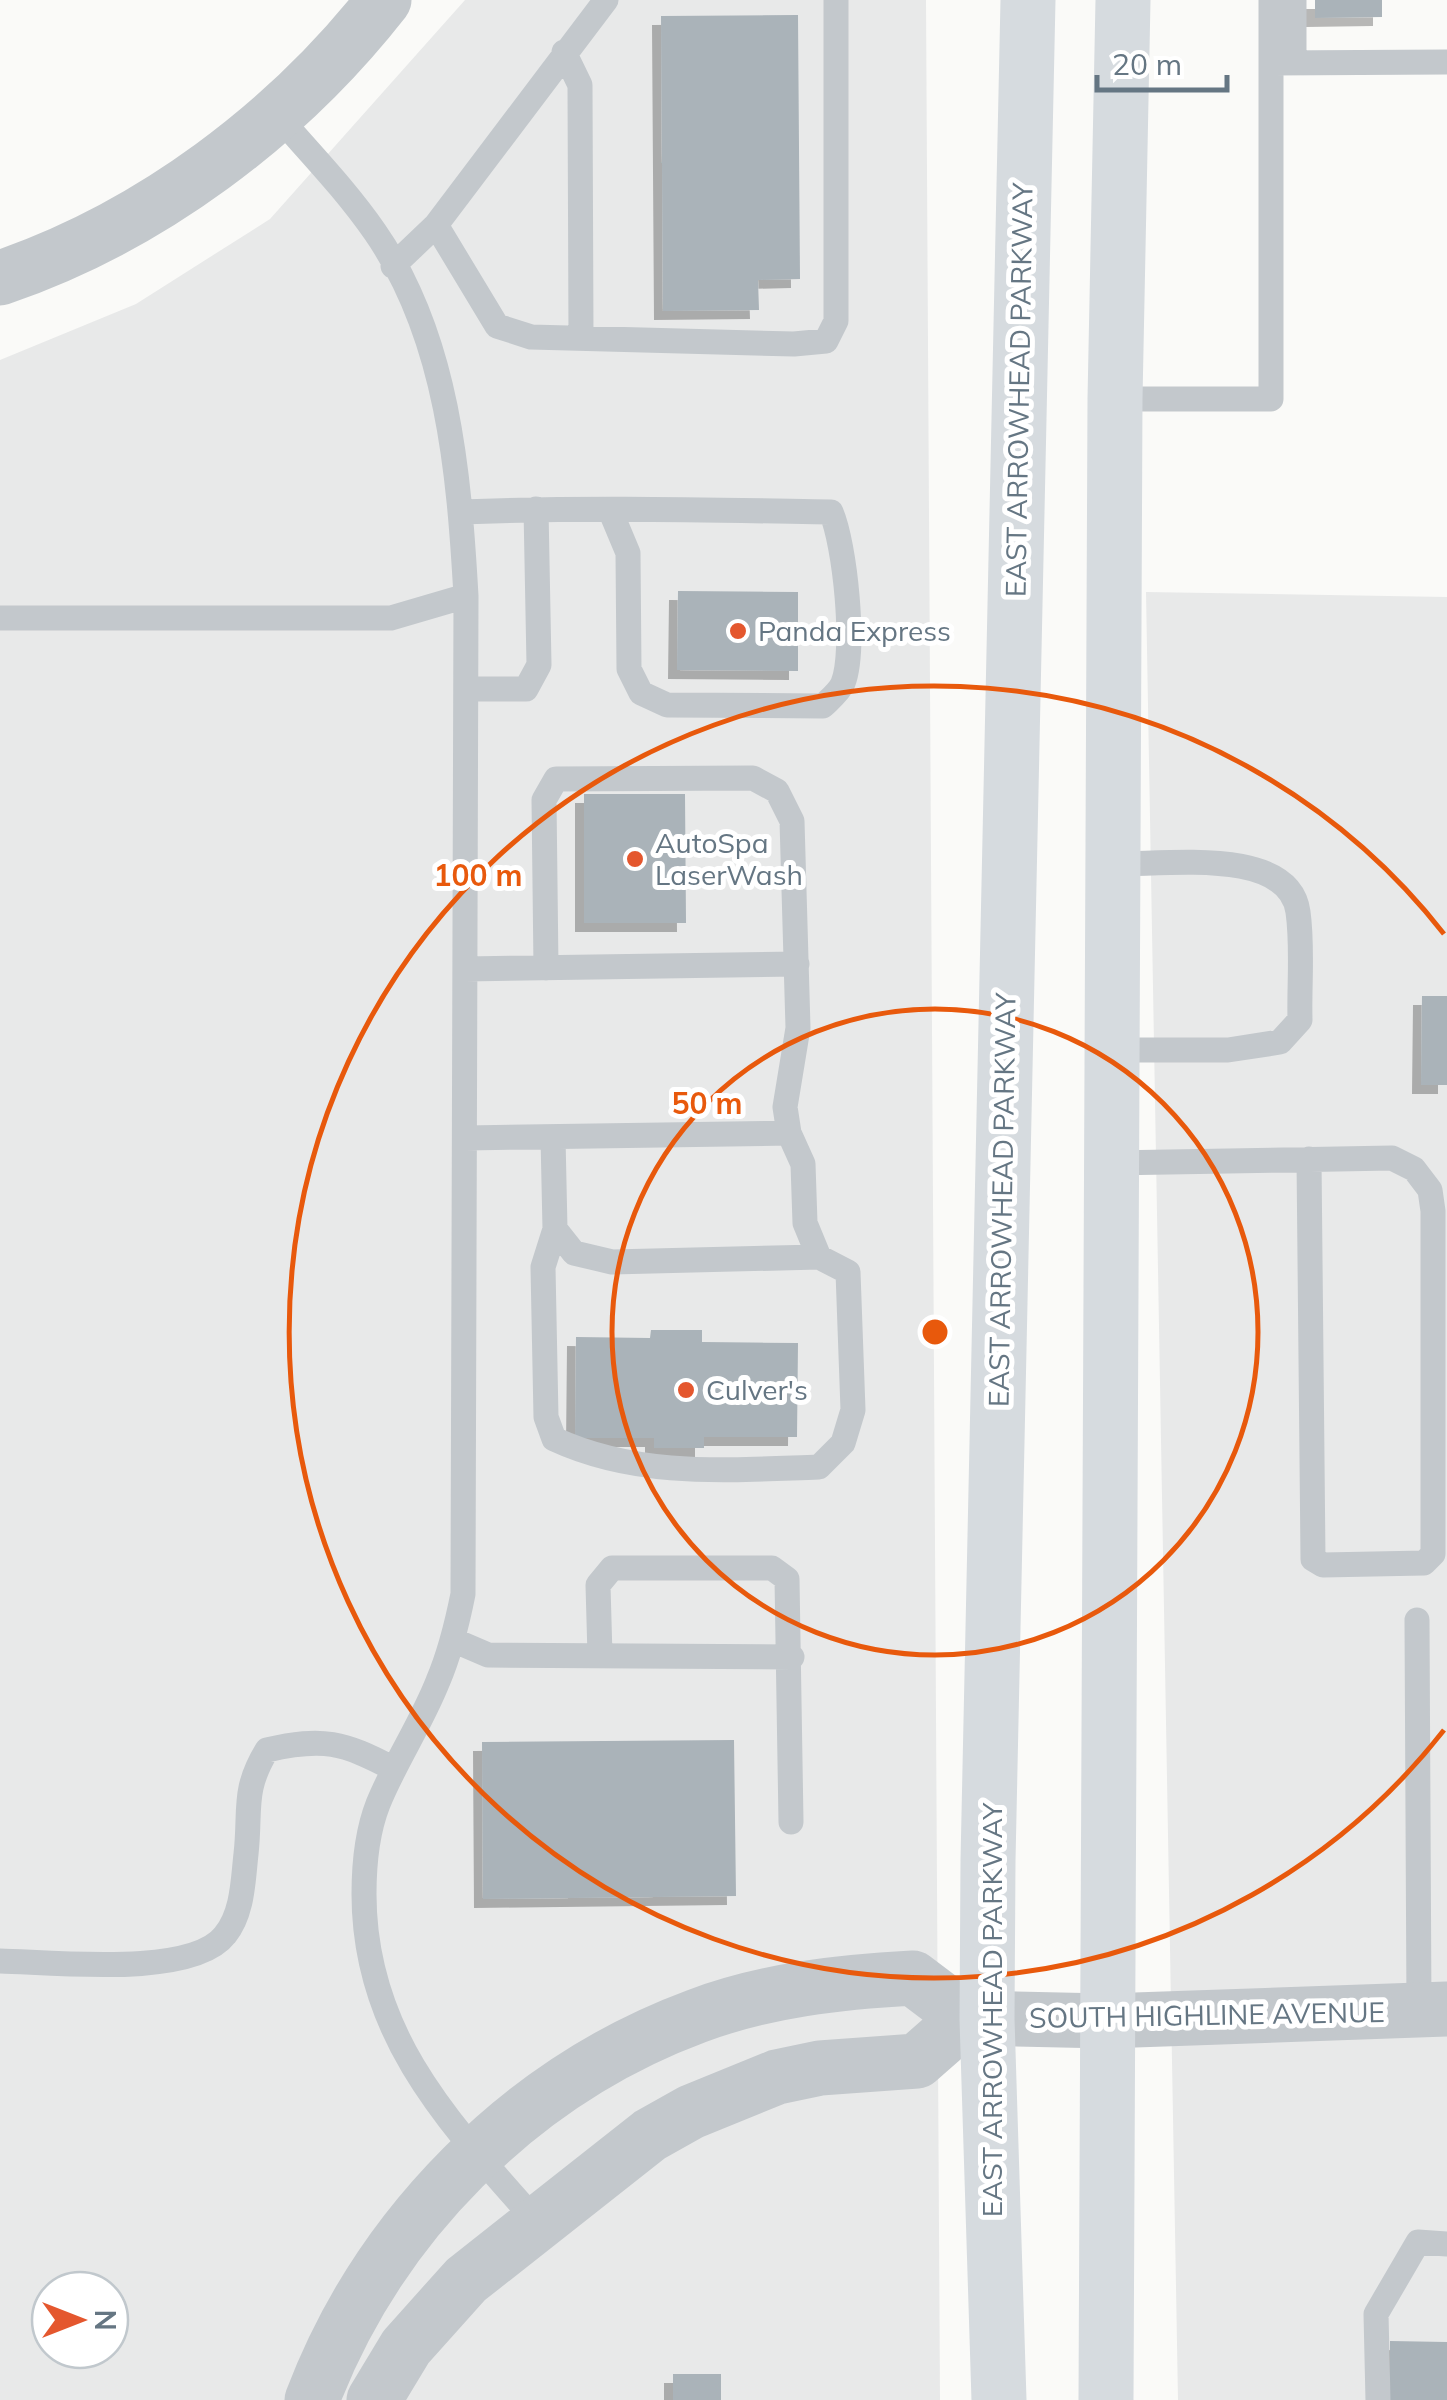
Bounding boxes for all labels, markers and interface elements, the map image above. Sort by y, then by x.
scale bar [1097,30,1227,92]
text: 20 m [1112,45,1182,83]
street label: EAST ARROWHEAD PARKWAY [997,182,1040,597]
place label: Panda Express [758,613,951,648]
marker: Panda Express [727,620,749,642]
place label: AutoSpa LaserWash [655,825,803,892]
marker: AutoSpa LaserWash [624,848,646,870]
text: 100 m [433,856,523,894]
street label: EAST ARROWHEAD PARKWAY [980,992,1023,1407]
text: 50 m [671,1084,743,1122]
centre of rings [917,1314,953,1350]
place label: Culver's [706,1372,808,1407]
marker: Culver's [675,1379,697,1401]
street label: EAST ARROWHEAD PARKWAY [974,1802,1009,2217]
street label: SOUTH HIGHLINE AVENUE [1029,1994,1385,2035]
north arrow [30,2270,130,2370]
text: N [88,2309,123,2331]

